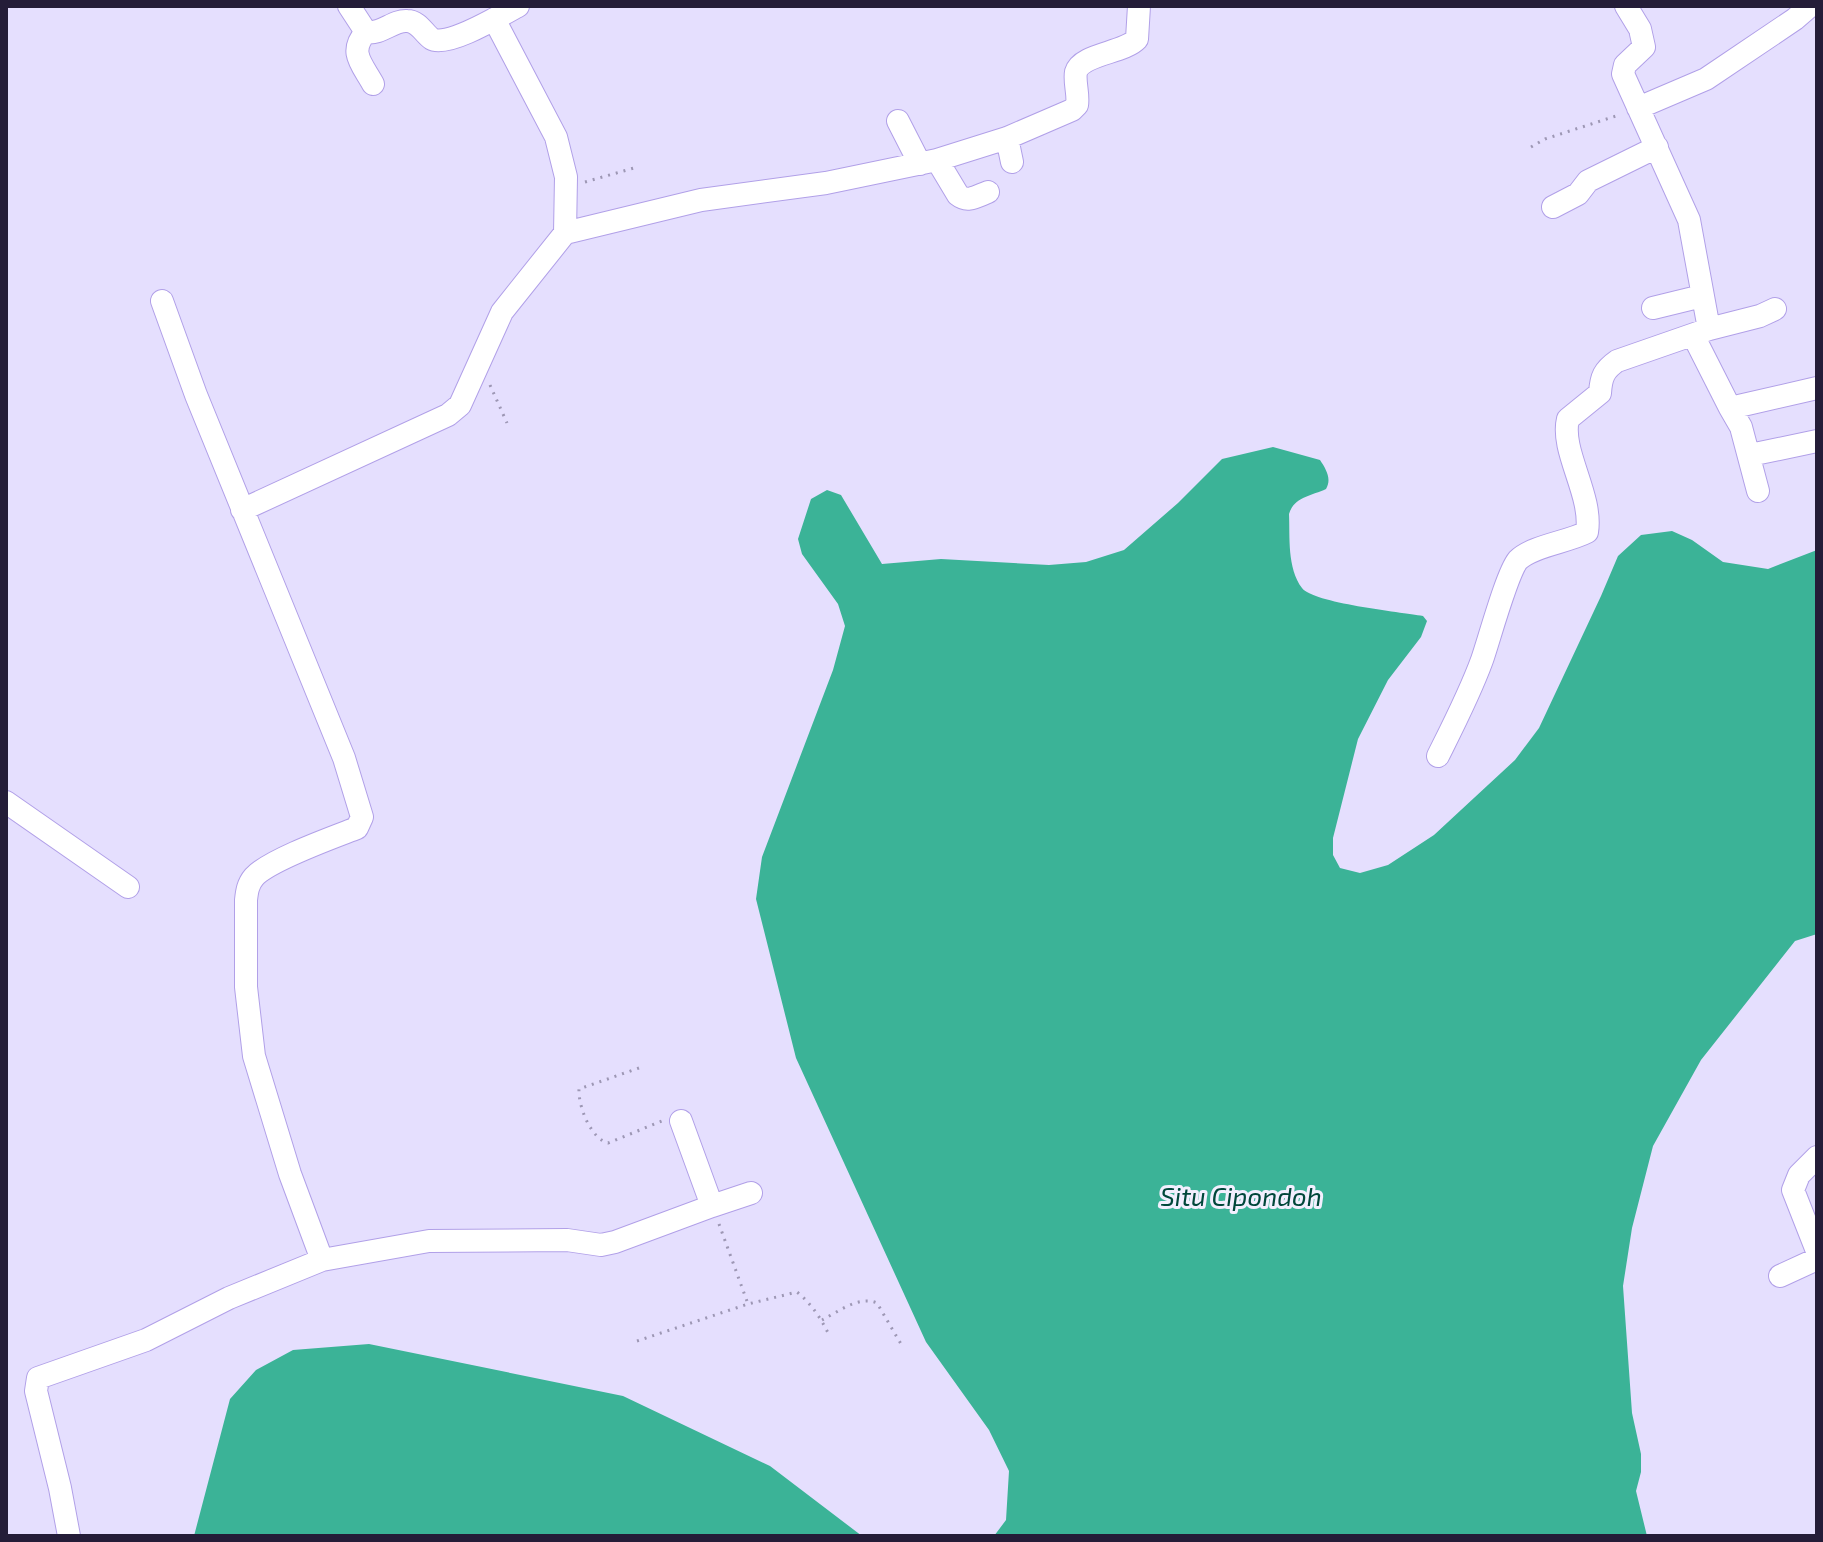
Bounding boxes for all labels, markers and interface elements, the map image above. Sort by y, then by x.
water label: Situ Cipondoh [1160,1180,1322,1211]

